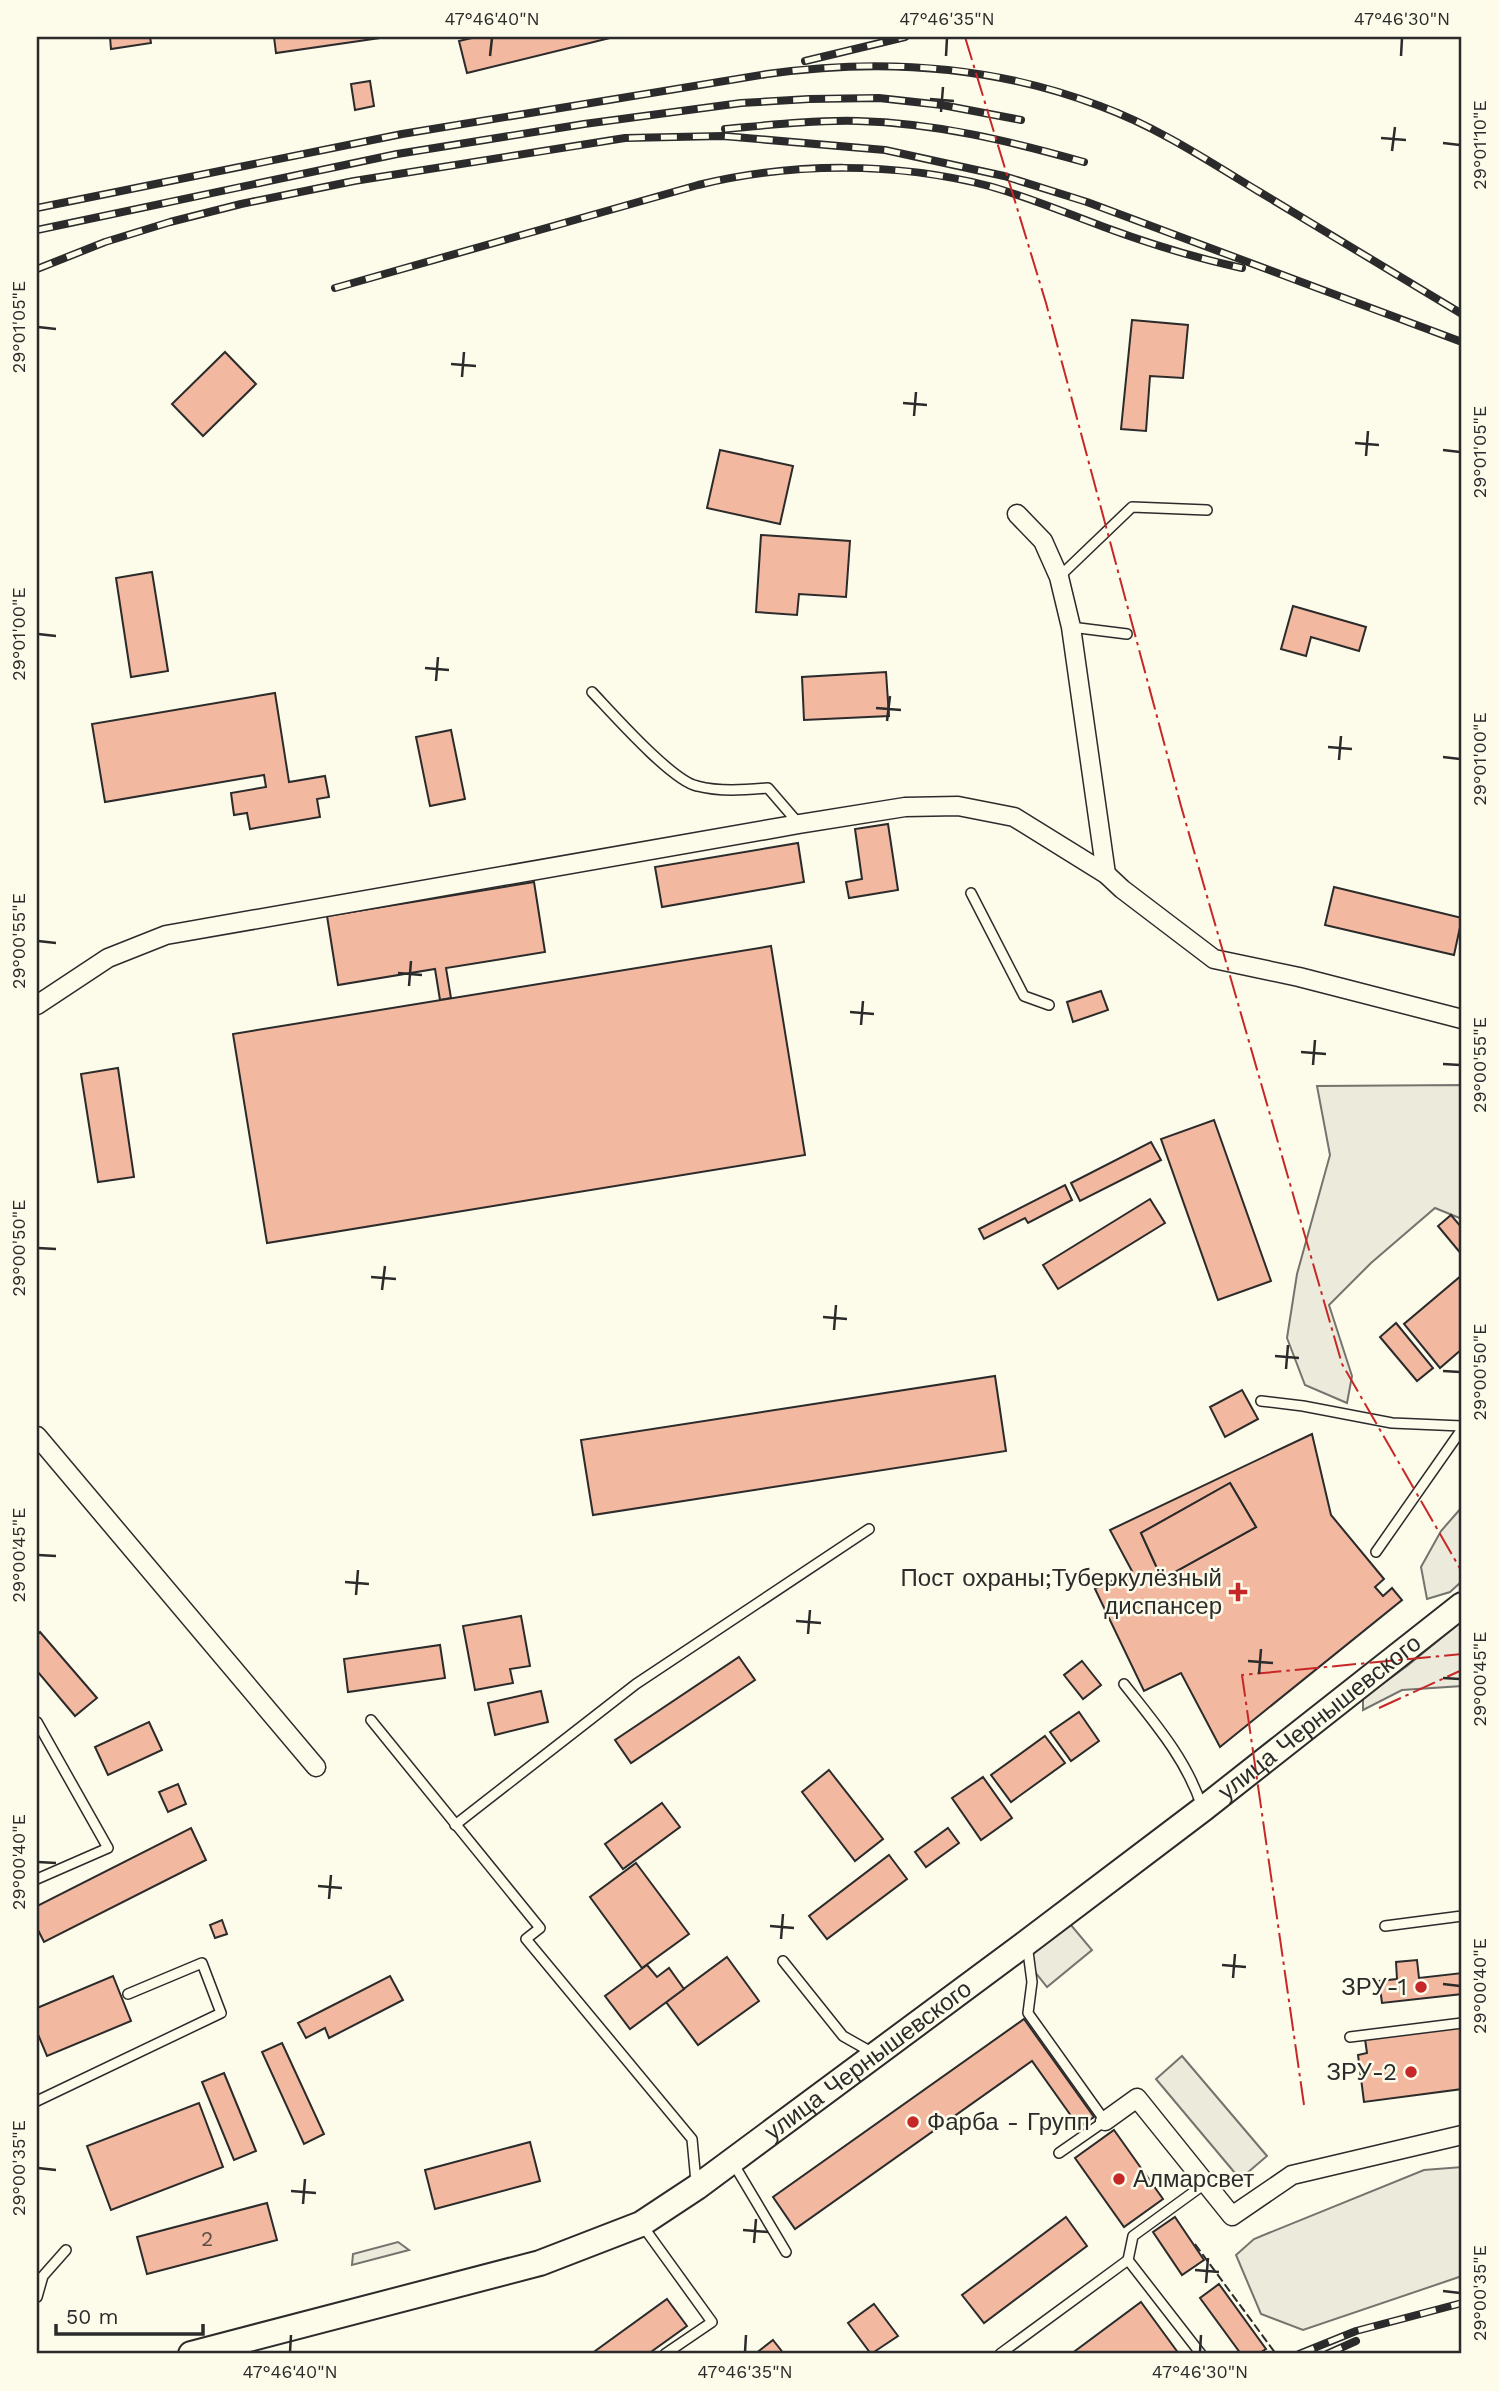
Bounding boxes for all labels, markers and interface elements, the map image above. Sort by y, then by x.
text: 47°46'40"N [444,8,540,29]
text: 47°46'35"N [899,8,995,29]
text: 47°46'30"N [1354,8,1450,29]
text: 29°01'10"E [1469,100,1490,190]
text: 29°01'05"E [8,281,29,373]
text: 29°01'05"E [1469,406,1490,498]
text: 29°01'00"E [8,587,29,681]
text: 29°01'00"E [1469,712,1490,806]
text: 29°00'55"E [8,893,29,989]
text: 29°00'55"E [1469,1017,1490,1113]
text: 29°00'50"E [8,1200,29,1296]
text: 29°00'50"E [1469,1324,1490,1420]
text: 29°00'45"E [8,1507,29,1603]
place label: Пост охраны;Туберкулёзный диспансер [901,1564,1222,1620]
marker: Пост охраны;Туберкулёзный диспансер [1228,1582,1248,1602]
street label: улица Чернышевского [1213,1629,1427,1806]
text: 29°00'45"E [1469,1631,1490,1727]
text: 29°00'40"E [8,1814,29,1910]
text: 29°00'40"E [1469,1938,1490,2034]
place label: ЗРУ-1 [1341,1973,1407,2001]
street label: улица Чернышевского [759,1974,977,2146]
marker: ЗРУ-1 [1413,1979,1429,1995]
place label: ЗРУ-2 [1327,2058,1397,2086]
marker: ЗРУ-2 [1403,2064,1419,2080]
place label: Фарба - Групп [927,2108,1090,2136]
marker: Фарба - Групп [905,2114,921,2130]
text: 29°00'35"E [8,2120,29,2216]
place label: Алмарсвет [1133,2165,1254,2193]
marker: Алмарсвет [1111,2171,1127,2187]
house number: 2 [201,2226,213,2251]
text: 29°00'35"E [1469,2245,1490,2341]
scale bar [56,2293,203,2337]
text: 50 m [66,2304,118,2329]
text: 47°46'40"N [242,2361,338,2382]
text: 47°46'35"N [697,2361,793,2382]
text: 47°46'30"N [1152,2361,1248,2382]

